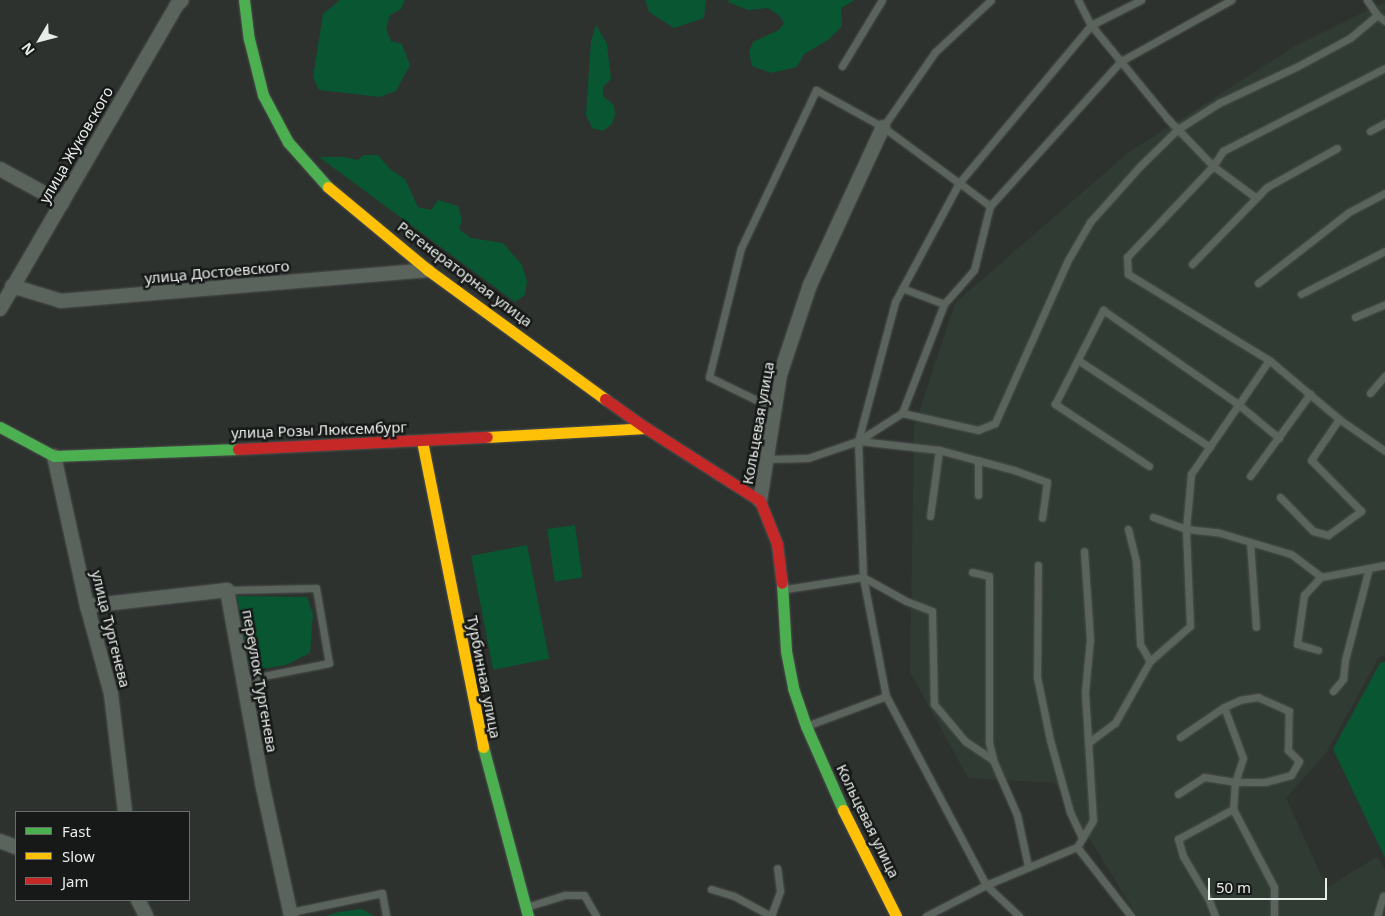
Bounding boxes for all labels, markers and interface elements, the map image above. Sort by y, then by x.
north arrow [15,15,65,65]
text: N [17,39,39,60]
street label: улица Жуковского [35,83,117,207]
street label: Регенераторная улица [394,217,536,331]
street label: улица Достоевского [144,257,290,287]
street label: Кольцевая улица [738,360,778,486]
street label: улица Розы Люксембург [231,418,407,442]
street label: улица Тургенева [88,569,134,689]
street label: переулок Тургенева [239,608,281,754]
street label: Турбинная улица [463,614,505,740]
street label: Кольцевая улица [833,761,903,881]
legend [15,811,190,901]
text: Fast [62,821,91,841]
text: Slow [62,846,95,866]
scale bar [1210,868,1329,900]
text: Jam [62,871,89,891]
text: 50 m [1216,877,1251,897]

